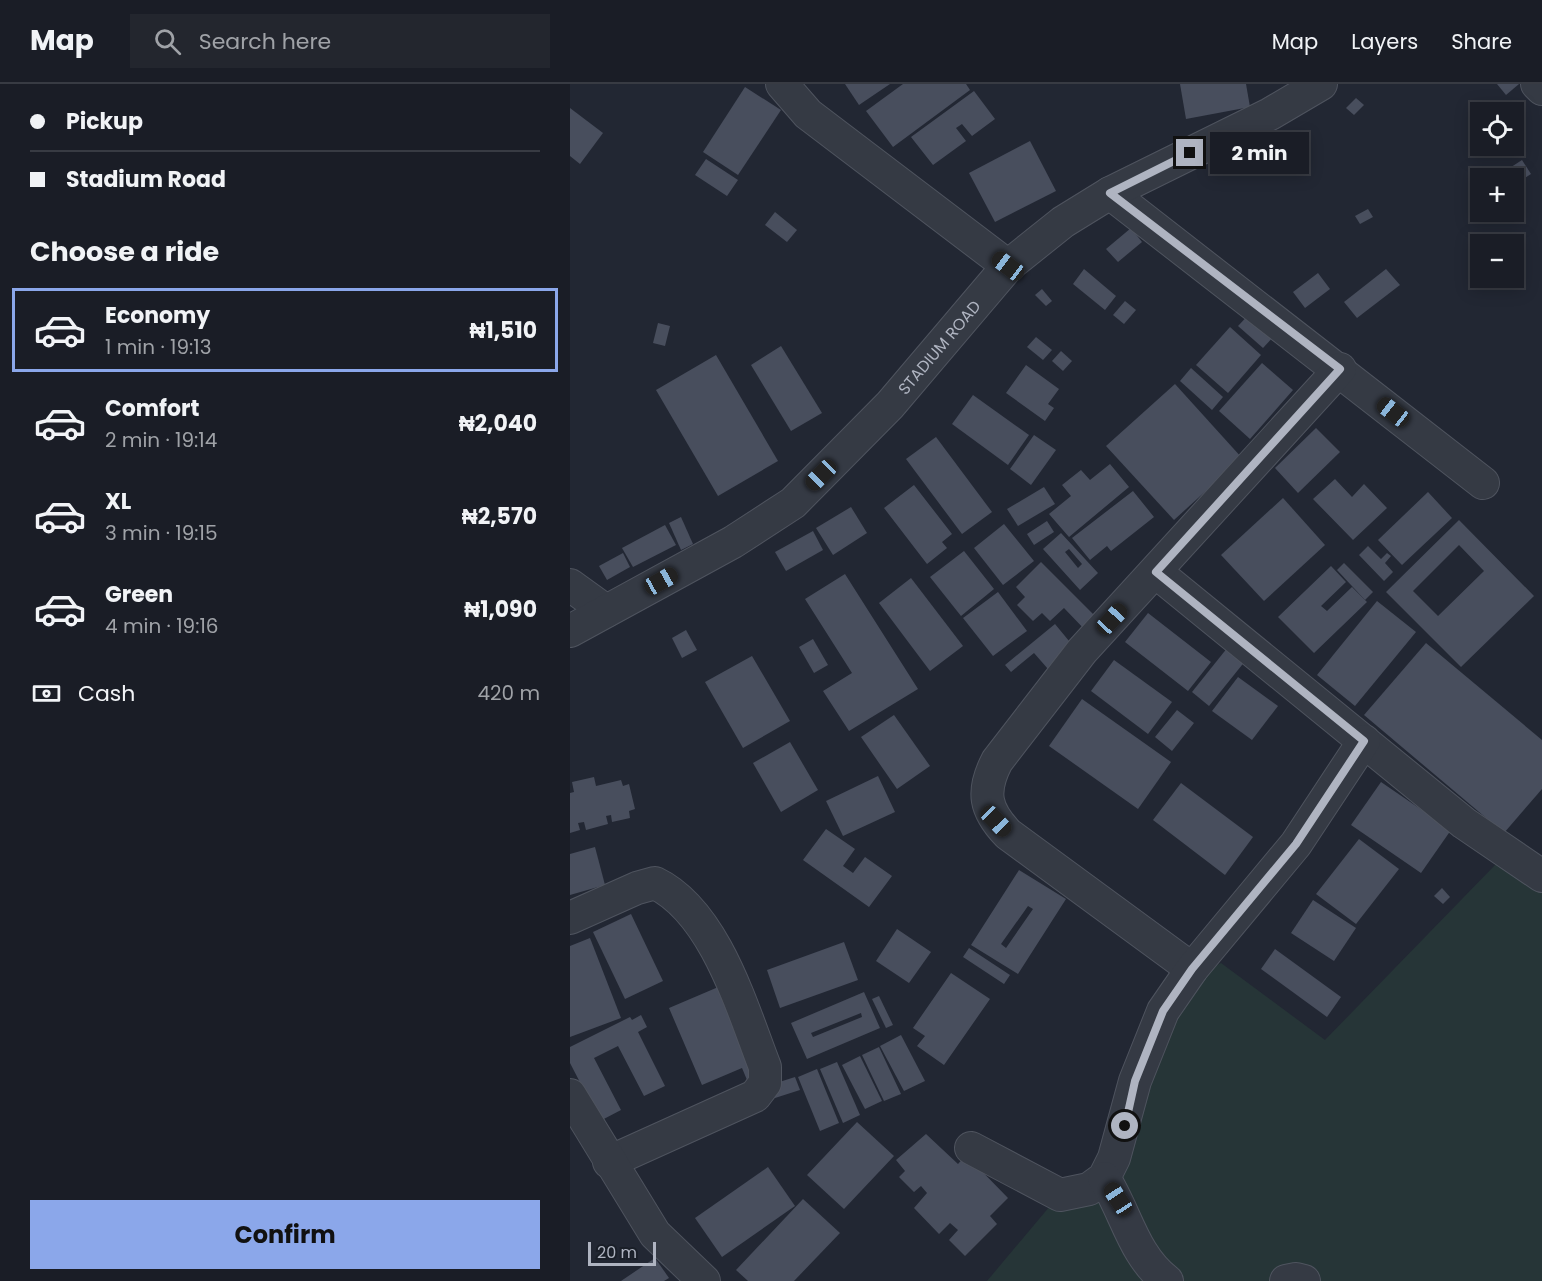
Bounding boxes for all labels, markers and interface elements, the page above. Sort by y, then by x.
search box [130,14,550,68]
text: Map [30,21,94,60]
icon: search [151,25,184,58]
text: Search here [199,26,331,57]
text: Map [1272,27,1318,56]
text: Layers [1351,27,1418,56]
text: Share [1451,27,1512,56]
map controls [1470,102,1524,288]
button: locate [1470,102,1524,156]
text: Pickup [66,106,143,137]
callout: 2 min [1211,132,1310,174]
route end [1176,139,1203,166]
text: 2 min [1231,139,1288,167]
text: Stadium Road [66,164,226,195]
button: + [1470,168,1524,222]
text: Choose a ride [30,233,219,270]
button: − [1470,234,1524,288]
car [988,248,1028,284]
street label: STADIUM ROAD [893,295,986,400]
text: Economy [105,300,210,331]
icon: car [33,303,87,357]
text: ₦1,510 [470,315,537,346]
text: 1 min · 19:13 [105,333,211,361]
text: Comfort [105,393,199,424]
car [1373,394,1413,430]
icon: car [33,396,87,450]
text: ₦2,040 [459,408,537,439]
text: 2 min · 19:14 [105,426,217,454]
car [802,456,840,494]
text: XL [105,486,131,517]
icon: car [33,489,87,543]
text: ₦2,570 [462,501,537,532]
text: 3 min · 19:15 [105,519,218,547]
car [641,564,681,598]
text: Green [105,579,173,610]
icon: car [33,582,87,636]
text: ₦1,090 [464,594,537,625]
car [1093,600,1131,638]
text: 4 min · 19:16 [105,612,219,640]
icon: cash [30,677,63,710]
text: Cash [78,678,135,709]
text: 420 m [477,679,540,707]
car [977,802,1015,840]
route start [1111,1112,1138,1139]
car [1101,1179,1135,1219]
button: Confirm [30,1200,540,1269]
scale bar [588,1239,656,1266]
text: 20 m [597,1241,637,1264]

